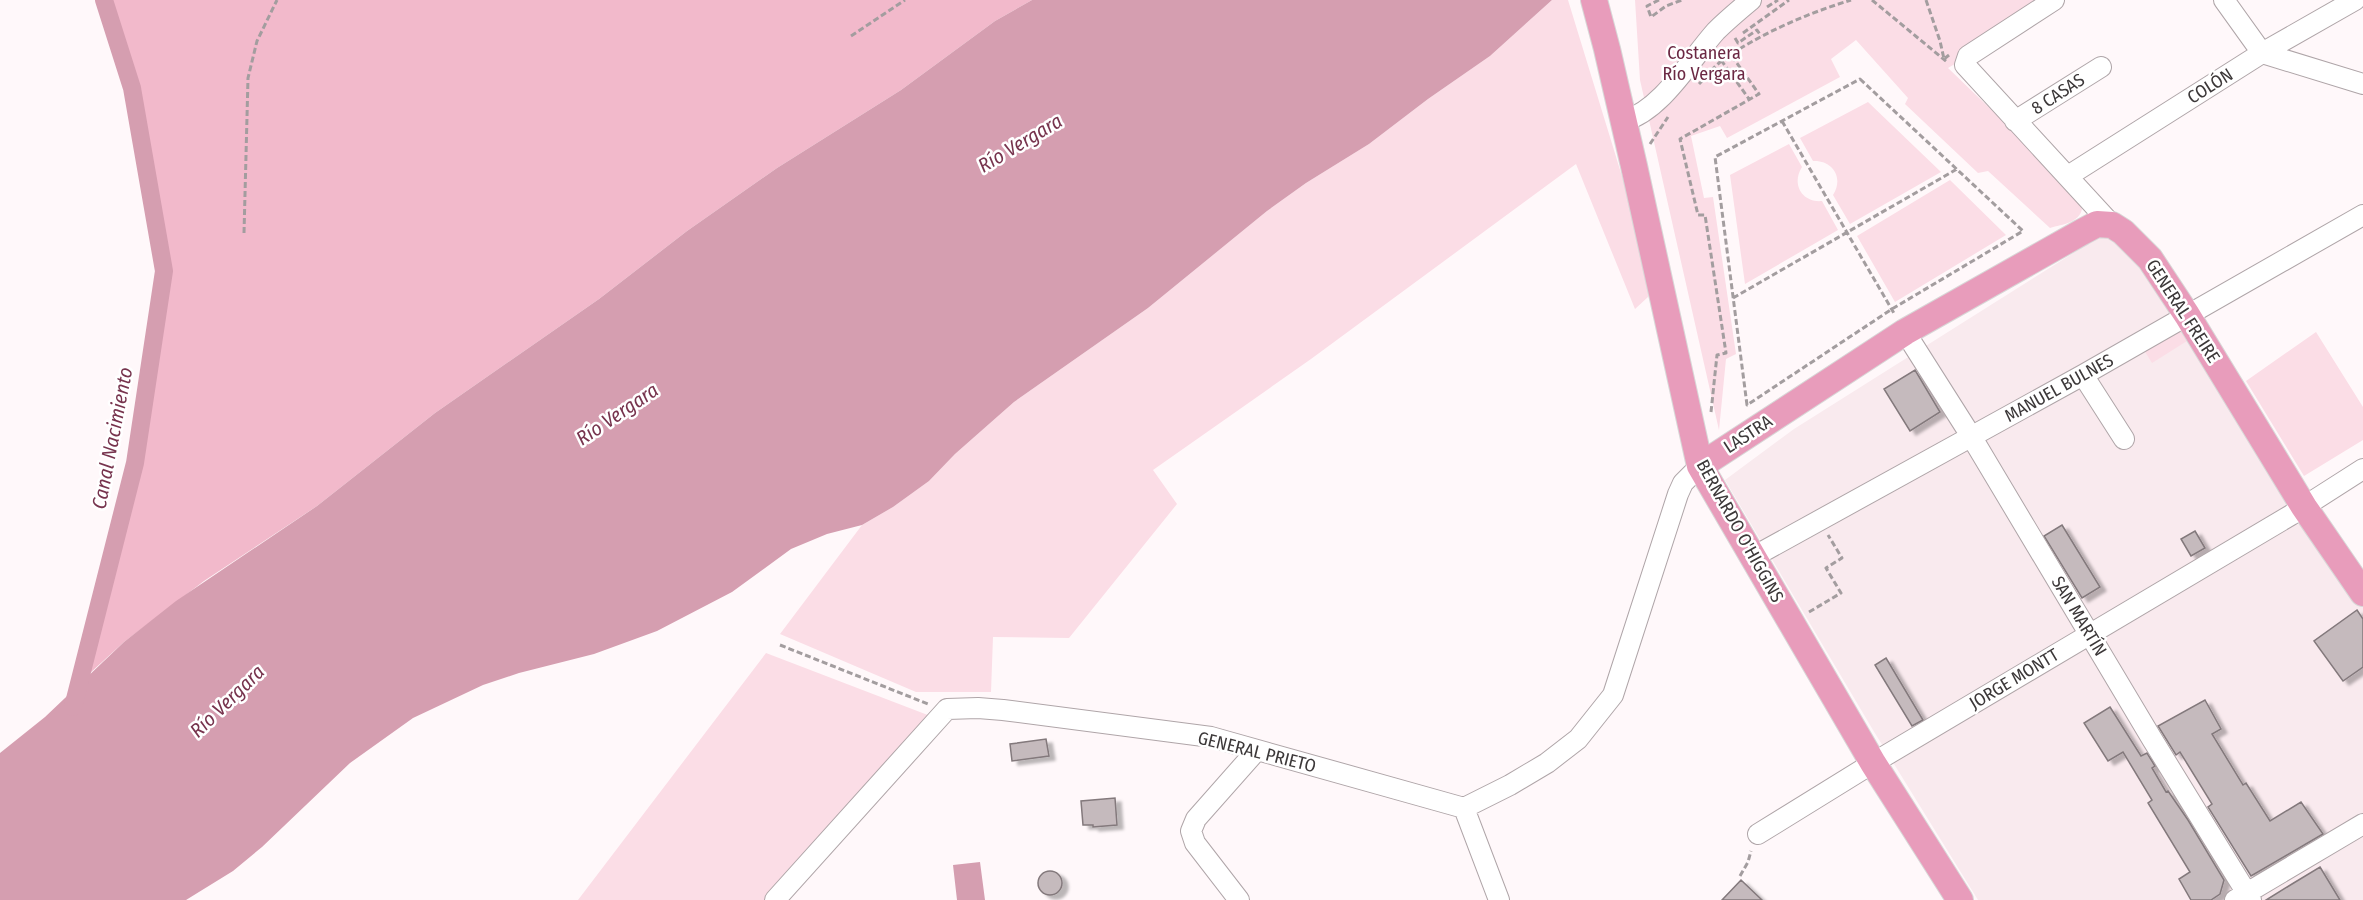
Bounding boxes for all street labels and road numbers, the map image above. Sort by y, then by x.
street label: COLÓN [2183,64,2237,108]
street label: 8 CASAS [2027,69,2089,119]
street label: GENERAL FREIRE [2141,255,2225,367]
street label: MANUEL BULNES [2001,349,2117,427]
street label: LASTRA [1720,410,1777,458]
street label: BERNARDO O'HIGGINS [1692,456,1788,606]
street label: SAN MARTÍN [2047,572,2112,660]
street label: JORGE MONTT [1965,643,2063,714]
street label: GENERAL PRIETO [1196,727,1318,777]

